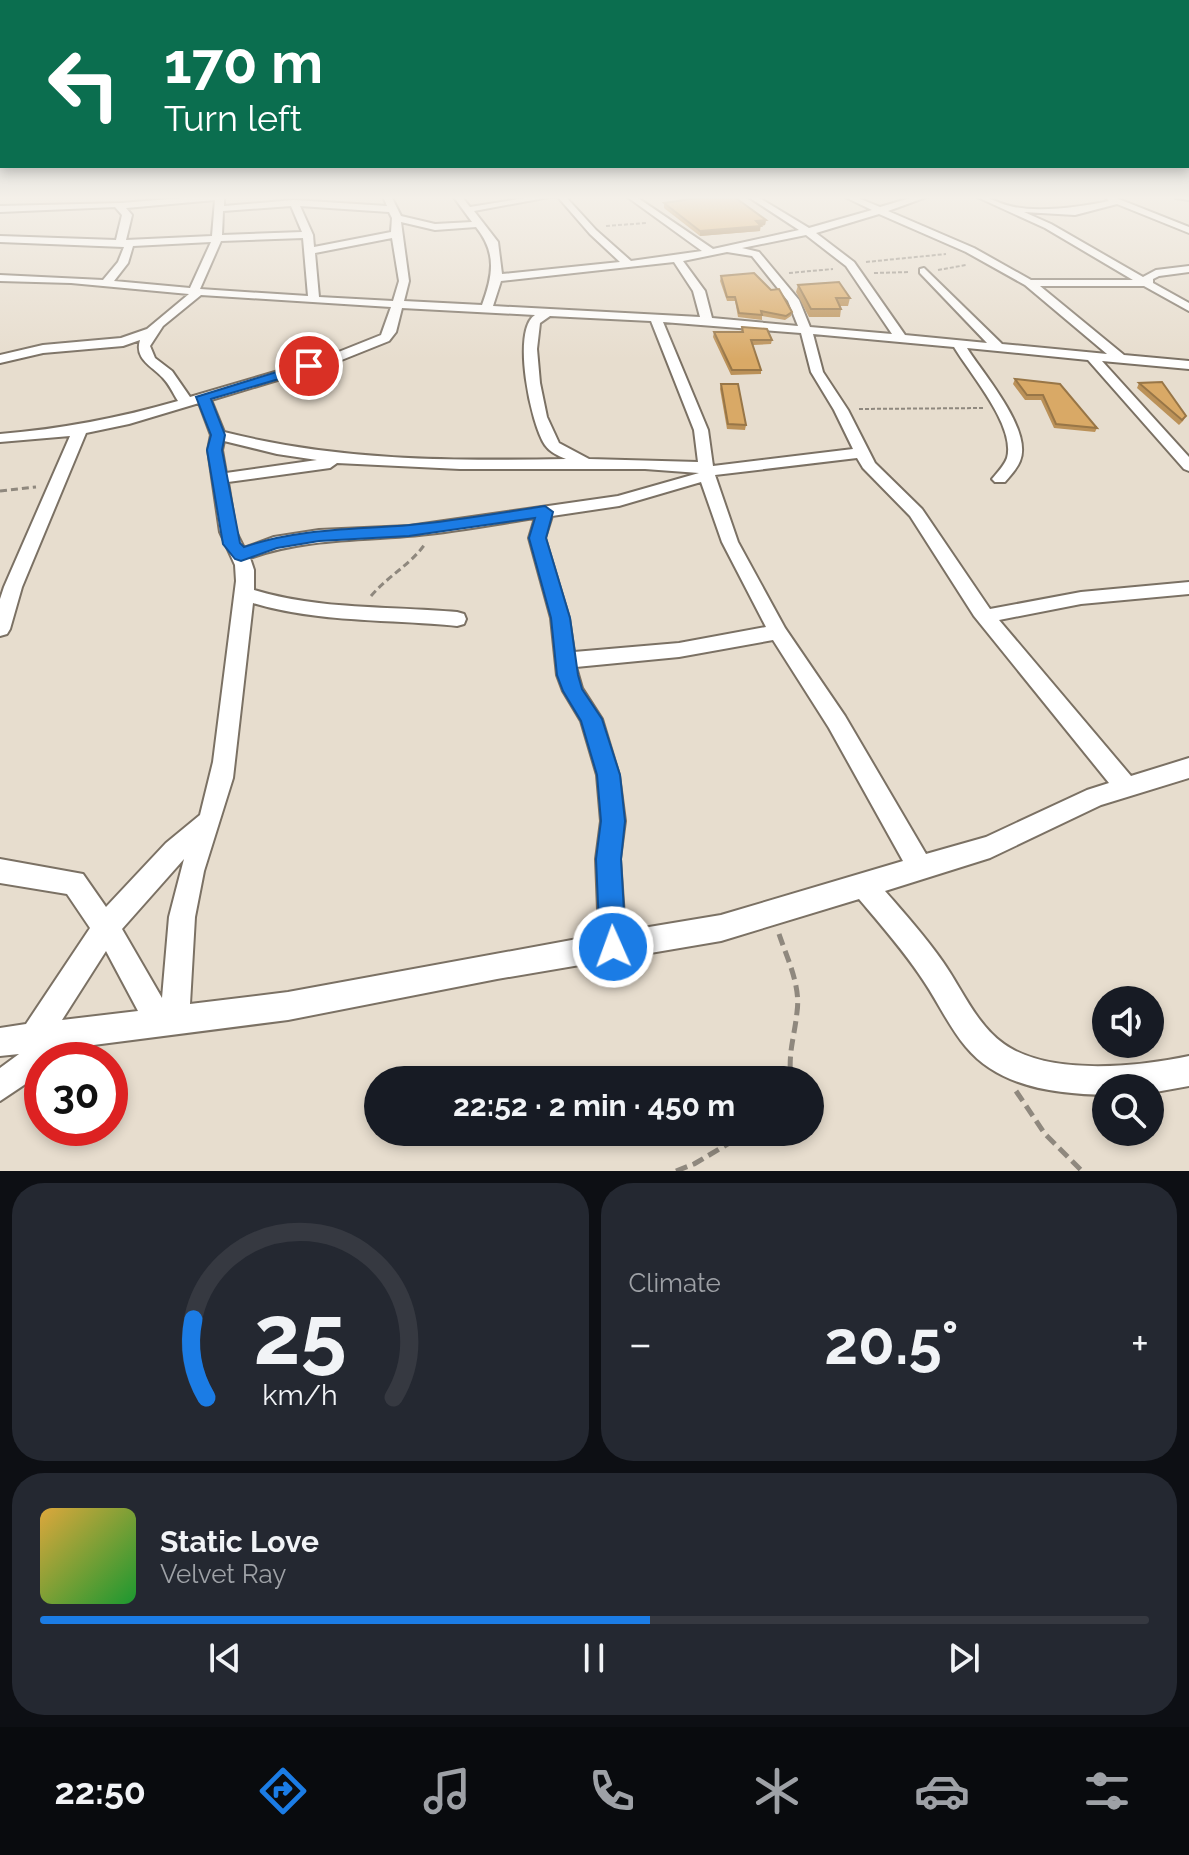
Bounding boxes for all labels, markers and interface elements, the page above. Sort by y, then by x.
text: 170 m [164,30,323,96]
icon: left [32,32,136,136]
text: Turn left [164,97,302,139]
pin [275,332,343,400]
icon: arrive [287,344,331,388]
position arrow [571,905,655,989]
map controls [1092,986,1164,1146]
button: sound [1092,986,1164,1058]
speed limit sign: 30 [24,1042,128,1146]
button: search [1092,1074,1164,1146]
text: 22:52 · 2 min · 450 m [453,1088,735,1123]
text: Climate [629,1268,721,1298]
text: 25 [254,1286,347,1383]
text: 20.5° [824,1308,959,1378]
text: − [629,1318,652,1369]
text: + [1131,1318,1149,1369]
text: km/h [263,1378,338,1412]
text: Static Love [160,1524,319,1559]
text: Velvet Ray [160,1559,286,1589]
icon: previous [203,1636,247,1680]
icon: pause [572,1636,616,1680]
icon: next [942,1636,986,1680]
icon: directions [255,1763,311,1819]
icon: music [419,1763,475,1819]
icon: phone [584,1763,640,1819]
icon: climate [749,1763,805,1819]
icon: car [914,1763,970,1819]
icon: filters [1079,1763,1135,1819]
text: 22:50 [54,1770,146,1812]

